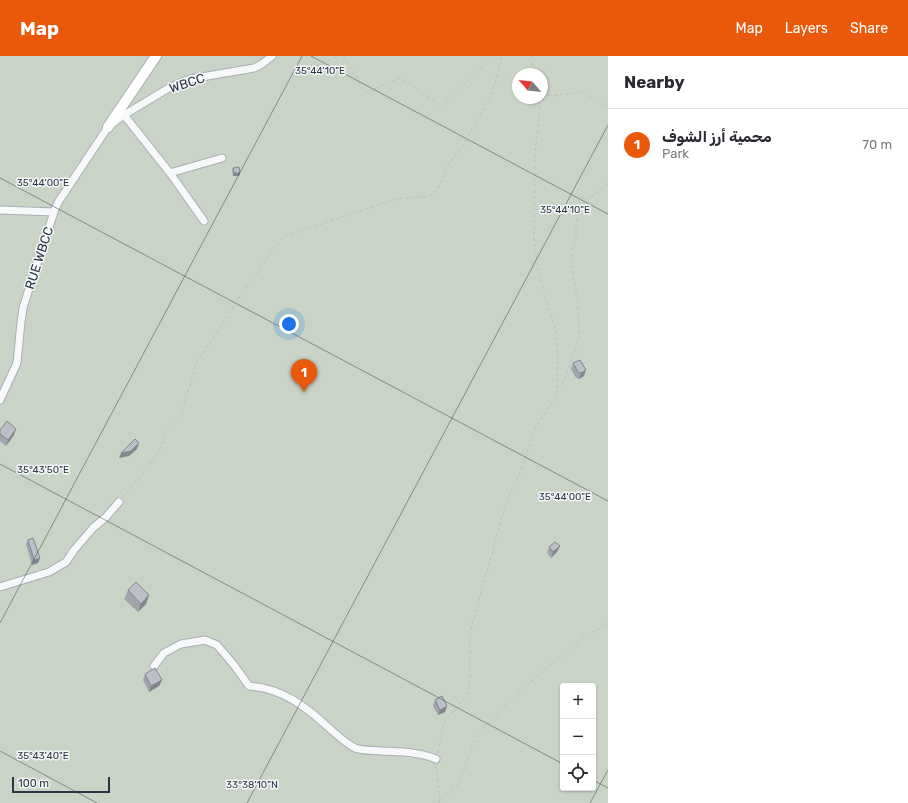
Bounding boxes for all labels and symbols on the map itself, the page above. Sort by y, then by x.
text: 35°44'10"E [295,65,345,77]
north arrow [512,68,548,104]
street label: WBCC [167,70,207,96]
text: 35°44'00"E [17,177,69,189]
text: 35°44'10"E [540,204,590,216]
street label: RUE WBCC [22,225,56,291]
your location [279,314,299,334]
pin: 1 [291,359,317,392]
text: 35°43'50"E [17,464,69,476]
text: 35°44'00"E [539,491,591,503]
text: 35°43'40"E [17,750,69,762]
scale bar [12,775,110,794]
text: 33°38'10"N [226,779,278,791]

